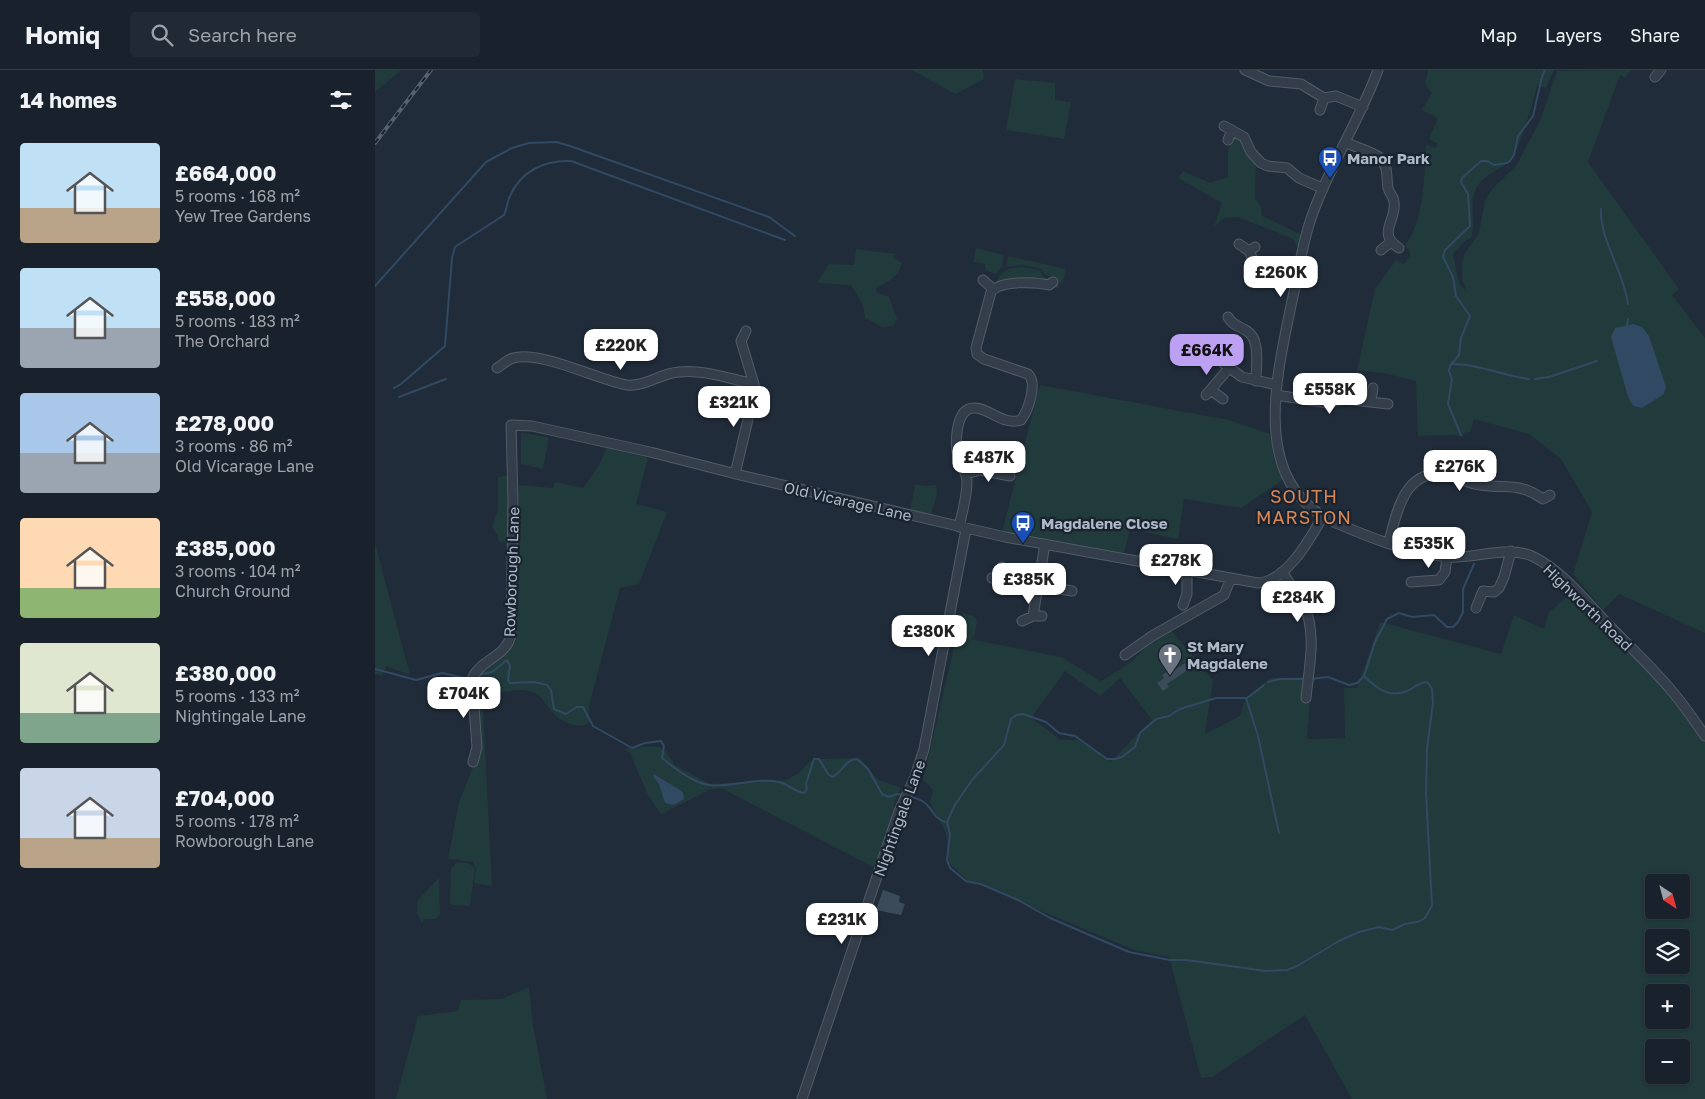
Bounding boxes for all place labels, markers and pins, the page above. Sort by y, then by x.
bus stop icon: Manor Park [1317,145,1343,179]
place label: Manor Park [1347,149,1430,167]
pin: £260K [1246,256,1316,298]
pin: £220K [586,328,656,371]
pin: £664K [1172,334,1242,376]
pin: £558K [1295,372,1365,415]
pin: £321K [699,386,769,428]
pin: £487K [954,440,1024,483]
pin: £276K [1425,450,1495,492]
bus stop icon: Magdalene Close [1010,510,1036,544]
place label: Magdalene Close [1041,514,1168,532]
pin: £535K [1394,526,1464,569]
pin: £278K [1141,544,1211,586]
pin: £385K [994,562,1064,605]
pin: £284K [1263,580,1333,623]
pin: £380K [894,614,964,657]
place label: St Mary Magdalene [1187,637,1268,672]
church icon: St Mary Magdalene [1157,642,1183,676]
pin: £704K [429,676,499,719]
pin: £231K [807,902,877,945]

